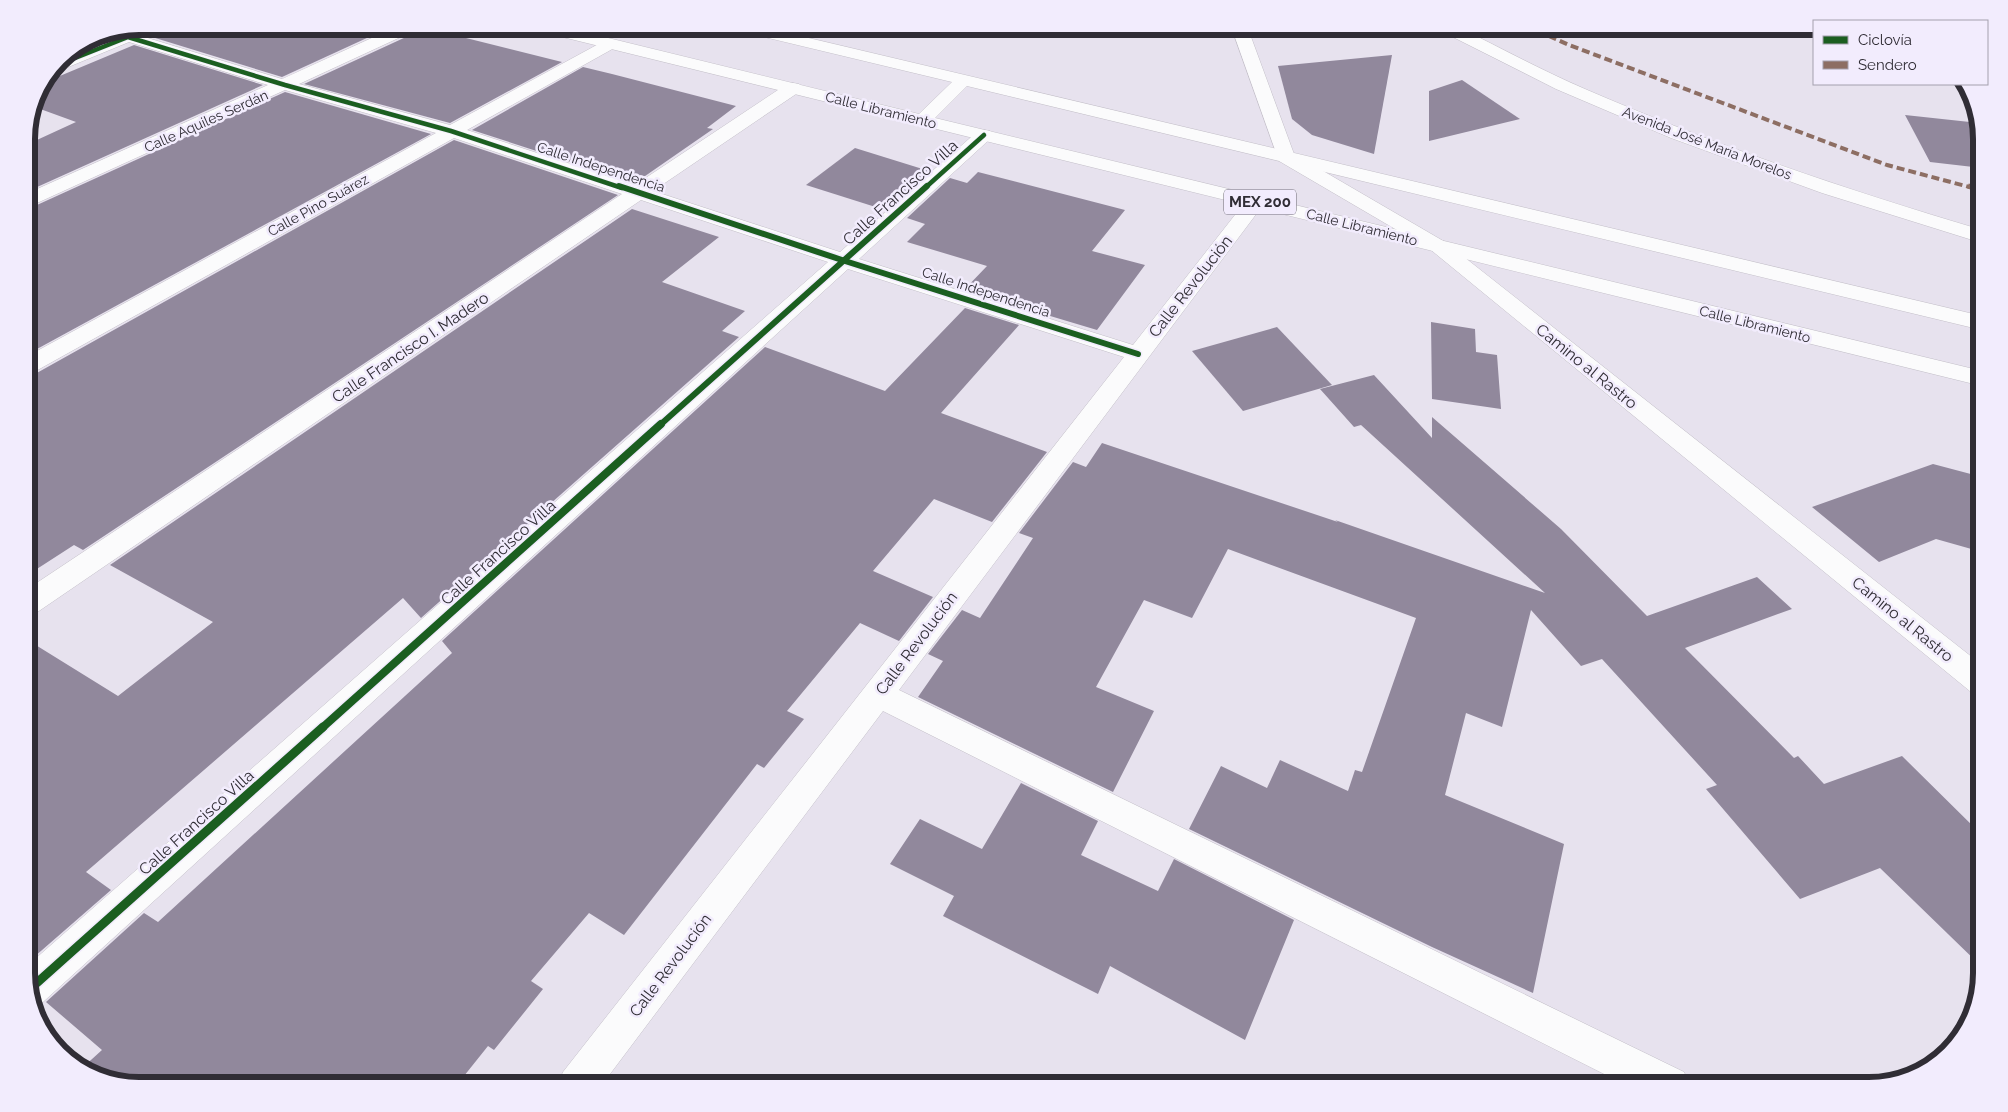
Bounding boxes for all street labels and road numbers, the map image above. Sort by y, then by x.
street label: Calle Aquiles Serdán [142,86,270,156]
street label: Calle Libramiento [824,88,938,132]
street label: Avenida José María Morelos [1620,103,1794,183]
street label: Calle Francisco Villa [839,136,962,249]
street label: Calle Independencia [535,139,667,195]
street label: Calle Pino Suárez [265,171,371,239]
road number: MEX 200 [1224,190,1296,214]
street label: Calle Libramiento [1305,205,1419,249]
street label: Calle Revolución [1145,232,1236,341]
street label: Calle Independencia [920,264,1052,320]
street label: Calle Francisco I. Madero [328,288,492,407]
street label: Calle Libramiento [1698,302,1812,346]
street label: Camino al Rastro [1532,320,1641,413]
street label: Calle Francisco Villa [437,496,560,609]
street label: Camino al Rastro [1848,573,1957,666]
street label: Calle Revolución [872,588,961,699]
street label: Calle Francisco Villa [135,766,258,879]
street label: Calle Revolución [626,910,715,1021]

